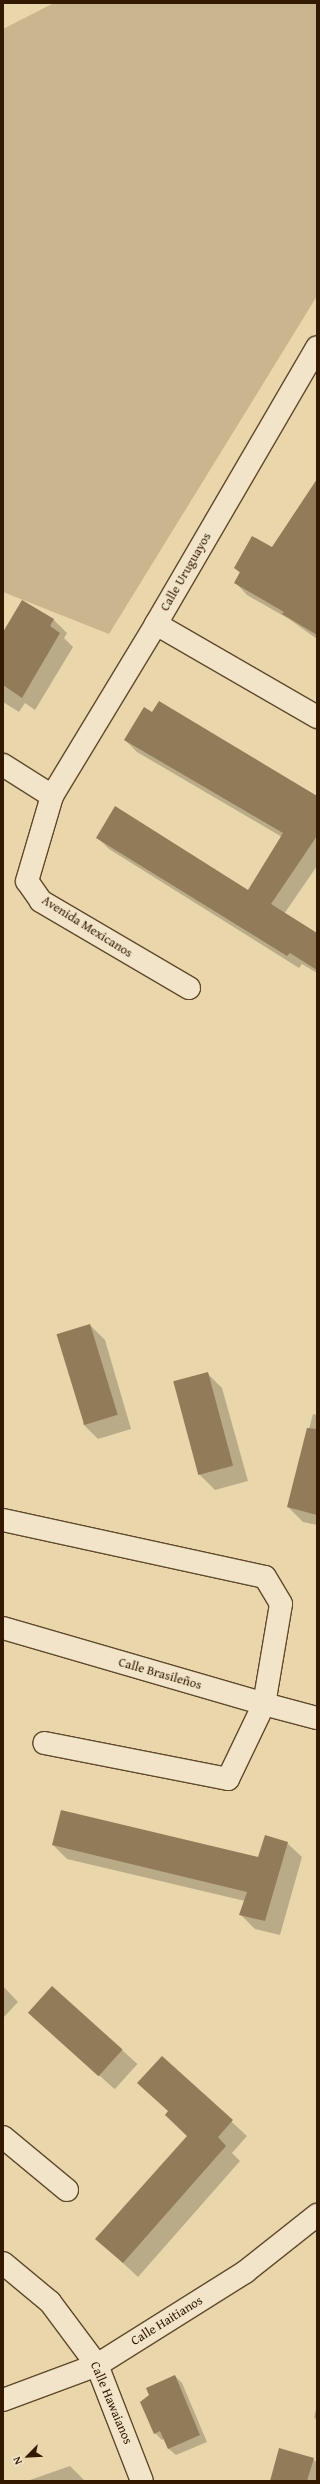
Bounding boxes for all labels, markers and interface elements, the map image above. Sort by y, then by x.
street label: Calle Uruguayos [157,530,215,614]
street label: Avenida Mexicanos [39,893,135,961]
street label: Calle Brasileños [117,1655,203,1693]
street label: Calle Haitianos [128,2293,206,2349]
street label: Calle Hawaianos [87,2359,135,2447]
north arrow [8,2436,48,2476]
text: N [8,2454,26,2468]

